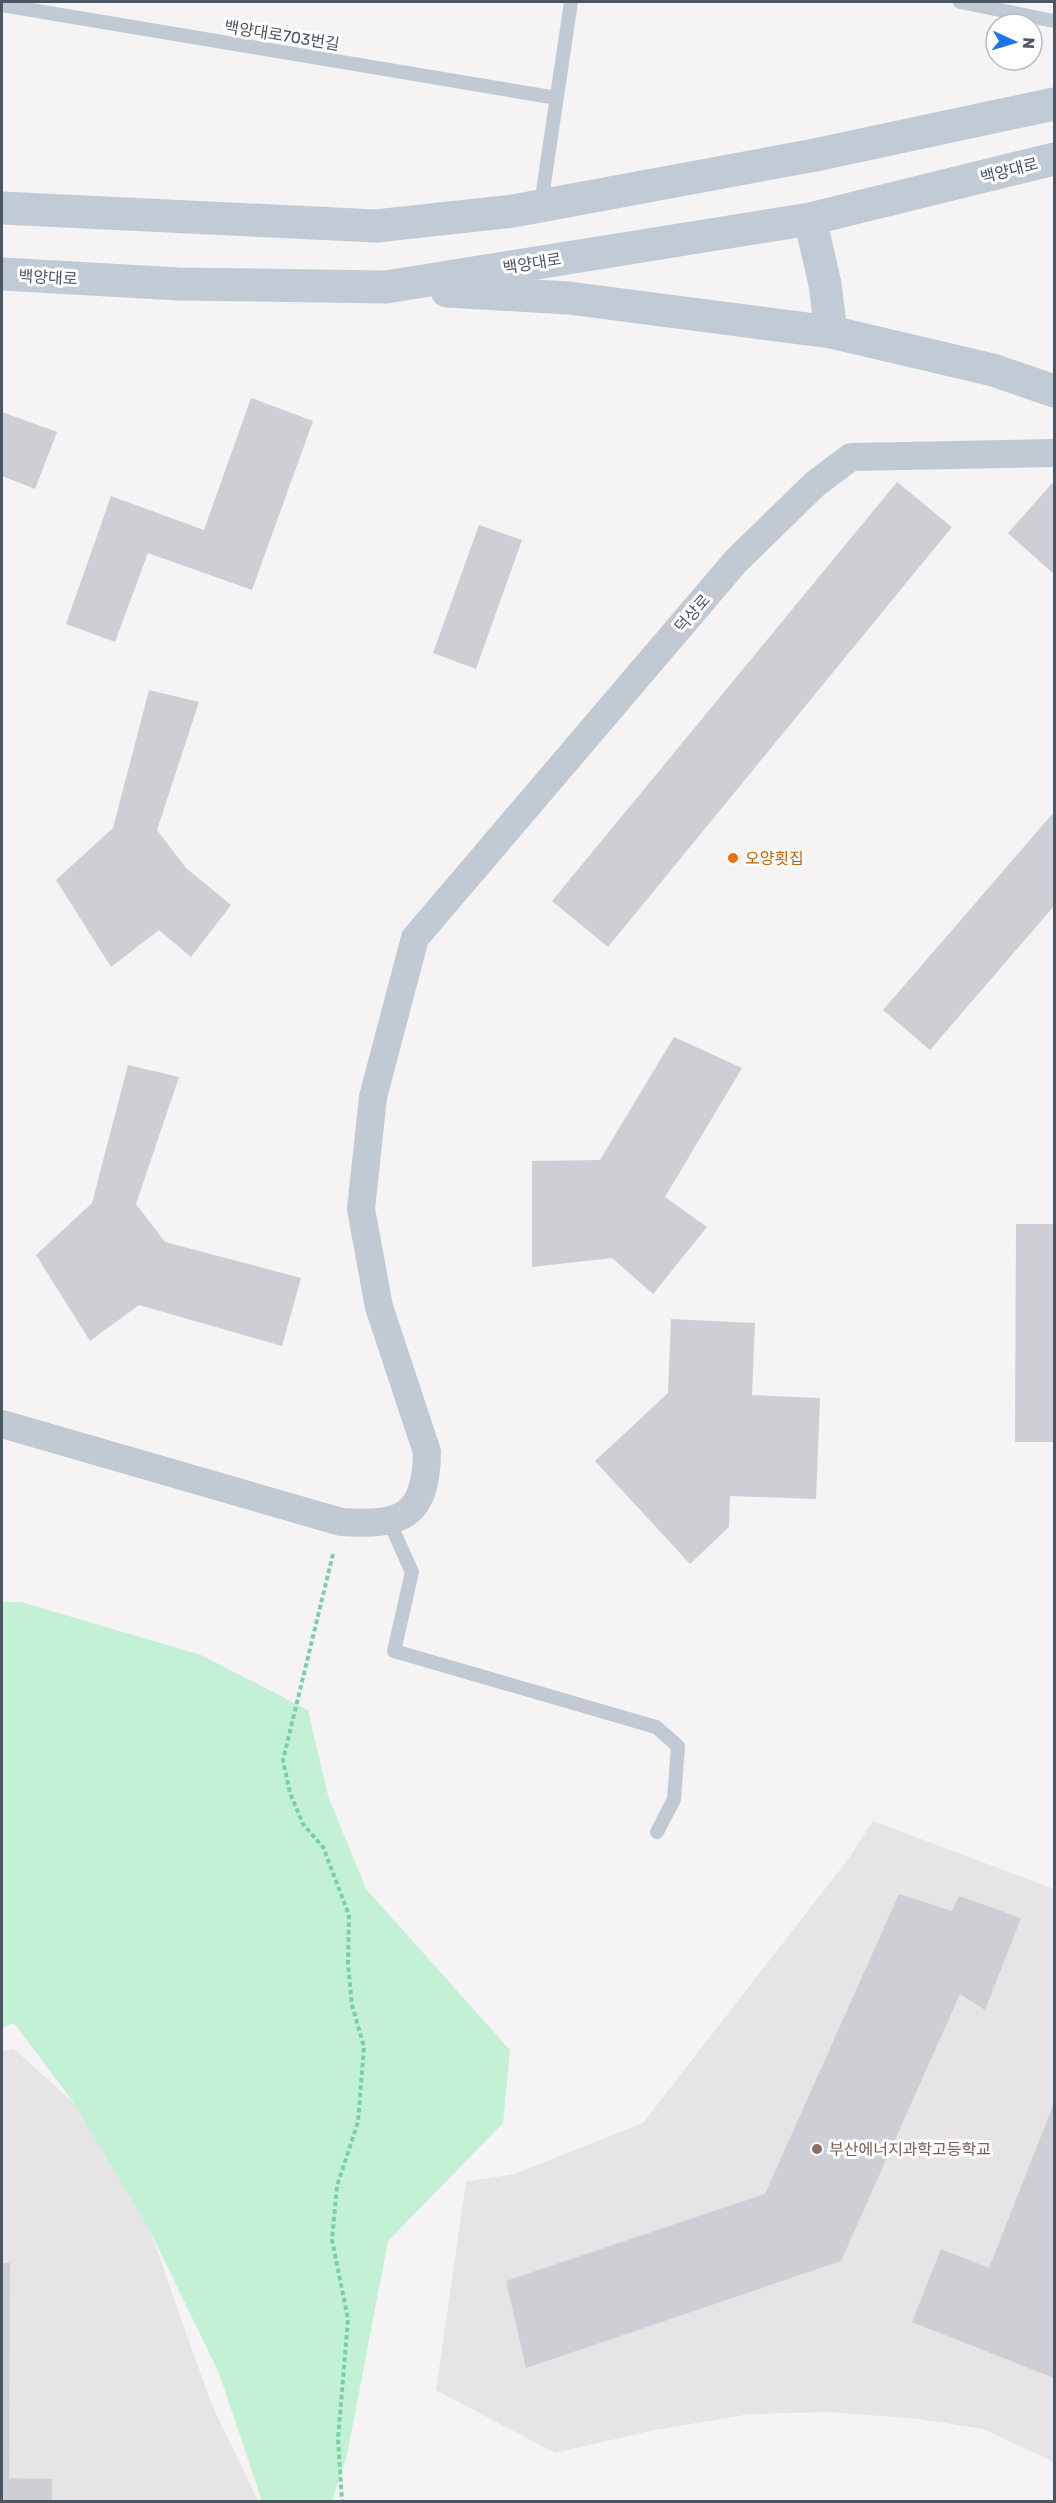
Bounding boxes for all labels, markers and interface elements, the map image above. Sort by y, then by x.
north arrow [984,12,1044,72]
street label: 백양대로703번길 [223,17,341,54]
text: N [1019,37,1038,49]
street label: 백양대로 [978,154,1040,187]
street label: 백양대로 [502,249,563,277]
street label: 백양대로 [18,266,78,289]
street label: 덕상로 [671,590,714,636]
place label: 오양횟집 [745,849,804,868]
marker: 오양횟집 [726,851,740,865]
place label: 부산에너지과학고등학교 [829,2140,991,2159]
marker: 부산에너지과학고등학교 [810,2142,824,2156]

